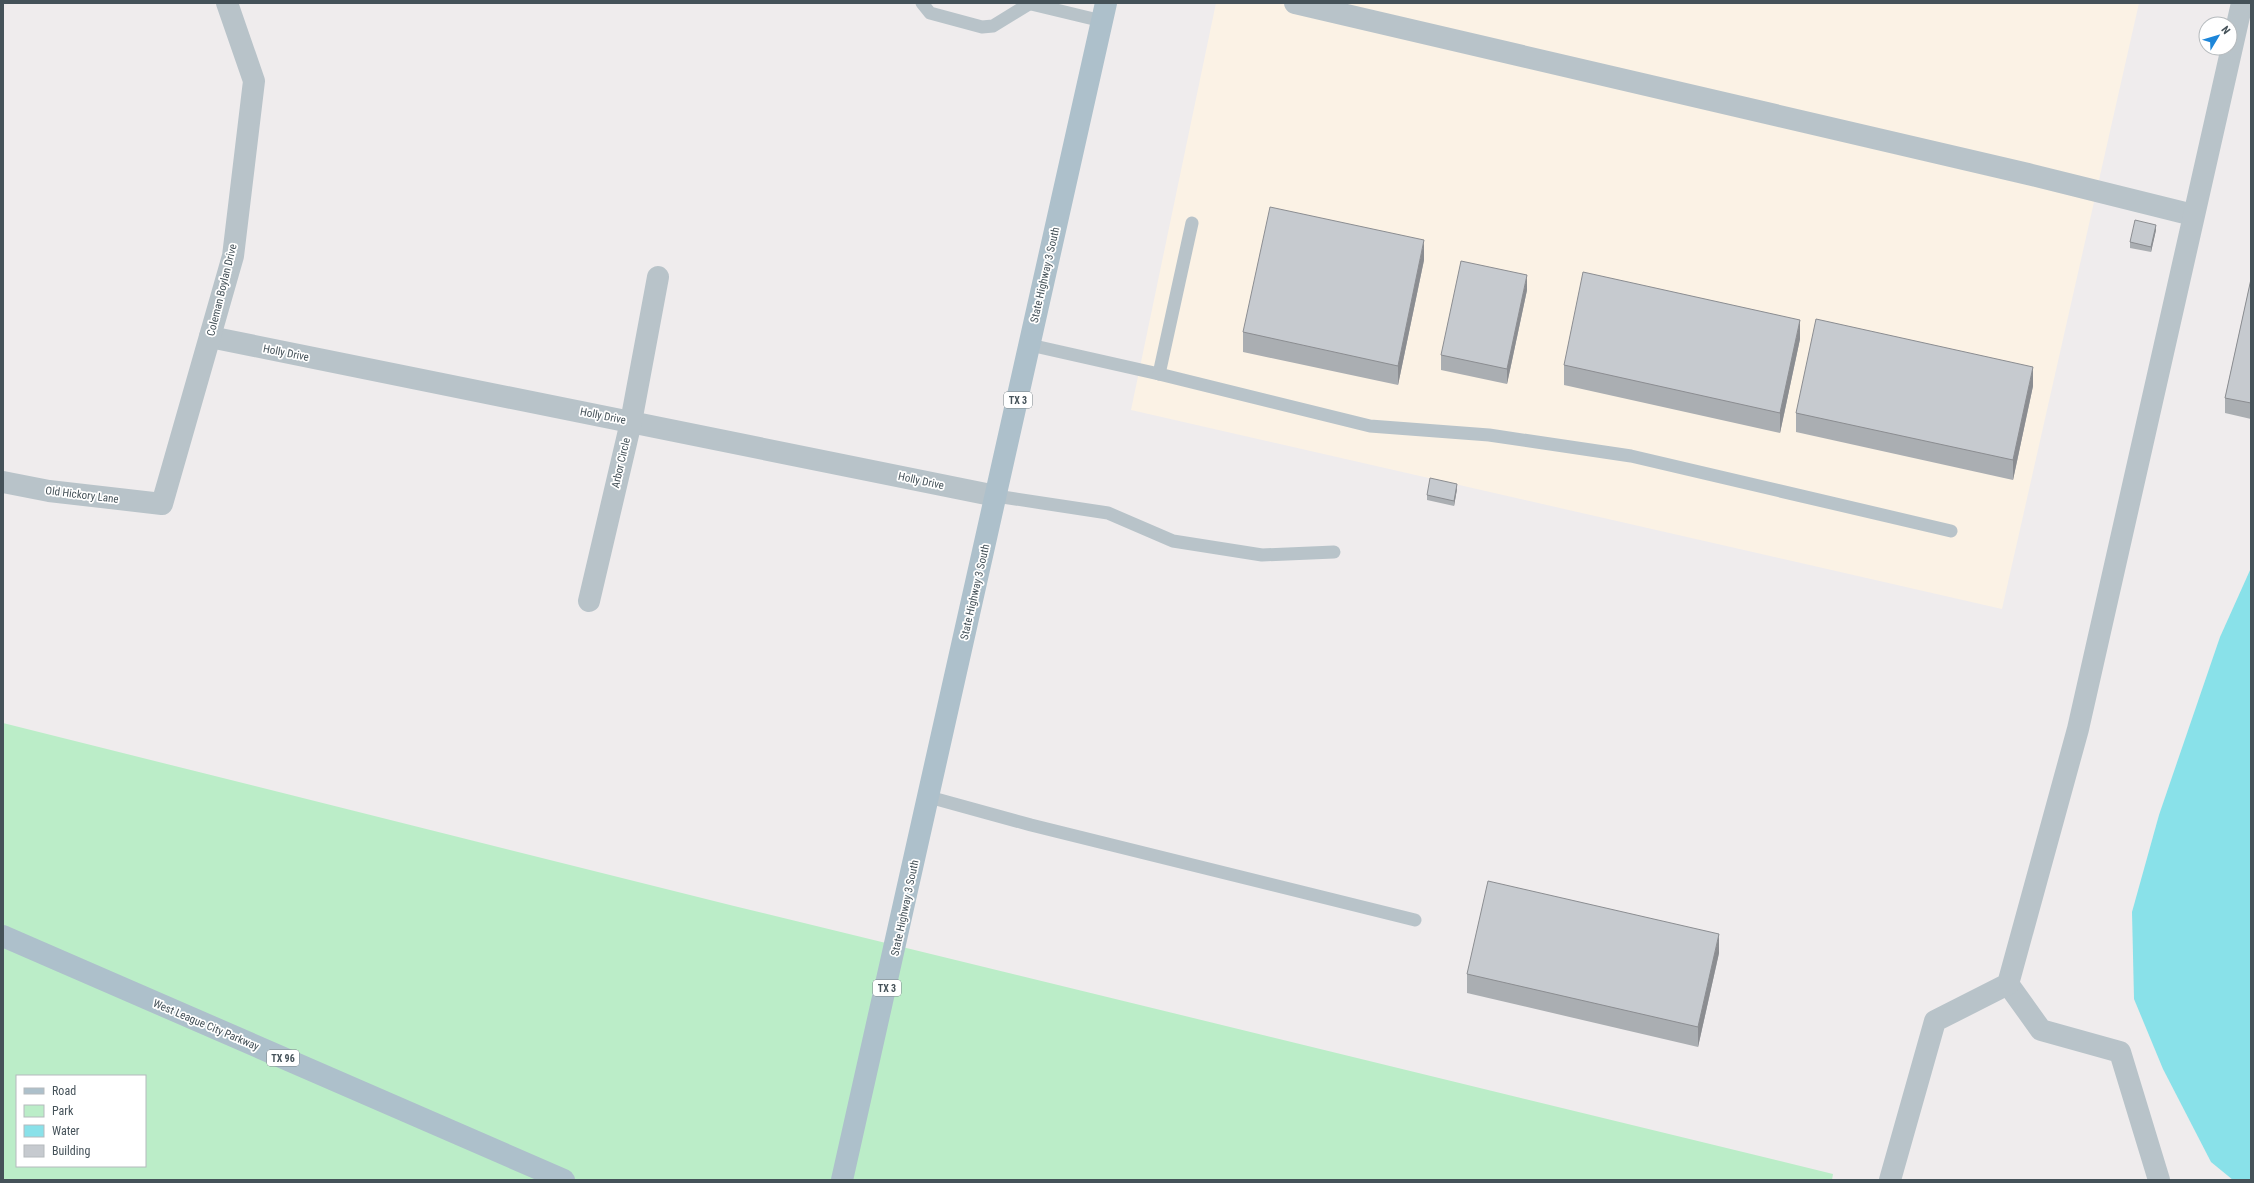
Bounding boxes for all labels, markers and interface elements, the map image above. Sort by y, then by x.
north arrow [2198,16,2238,56]
text: N [2218,23,2233,37]
street label: State Highway 3 South [1028,226,1062,324]
street label: Coleman Boylan Drive [204,243,240,337]
street label: Holly Drive [262,342,310,364]
road number: TX 3 [1004,392,1032,408]
street label: Holly Drive [579,405,627,427]
street label: Arbor Circle [609,437,633,489]
street label: Holly Drive [897,470,945,492]
street label: Old Hickory Lane [45,484,119,506]
street label: State Highway 3 South [958,543,992,641]
street label: State Highway 3 South [888,859,922,957]
road number: TX 3 [873,980,901,996]
street label: West League City Parkway [151,997,261,1053]
road number: TX 96 [267,1050,299,1066]
legend [16,1075,146,1167]
text: Road [52,1084,76,1098]
text: Park [52,1104,74,1118]
text: Water [52,1124,80,1138]
text: Building [52,1144,90,1158]

